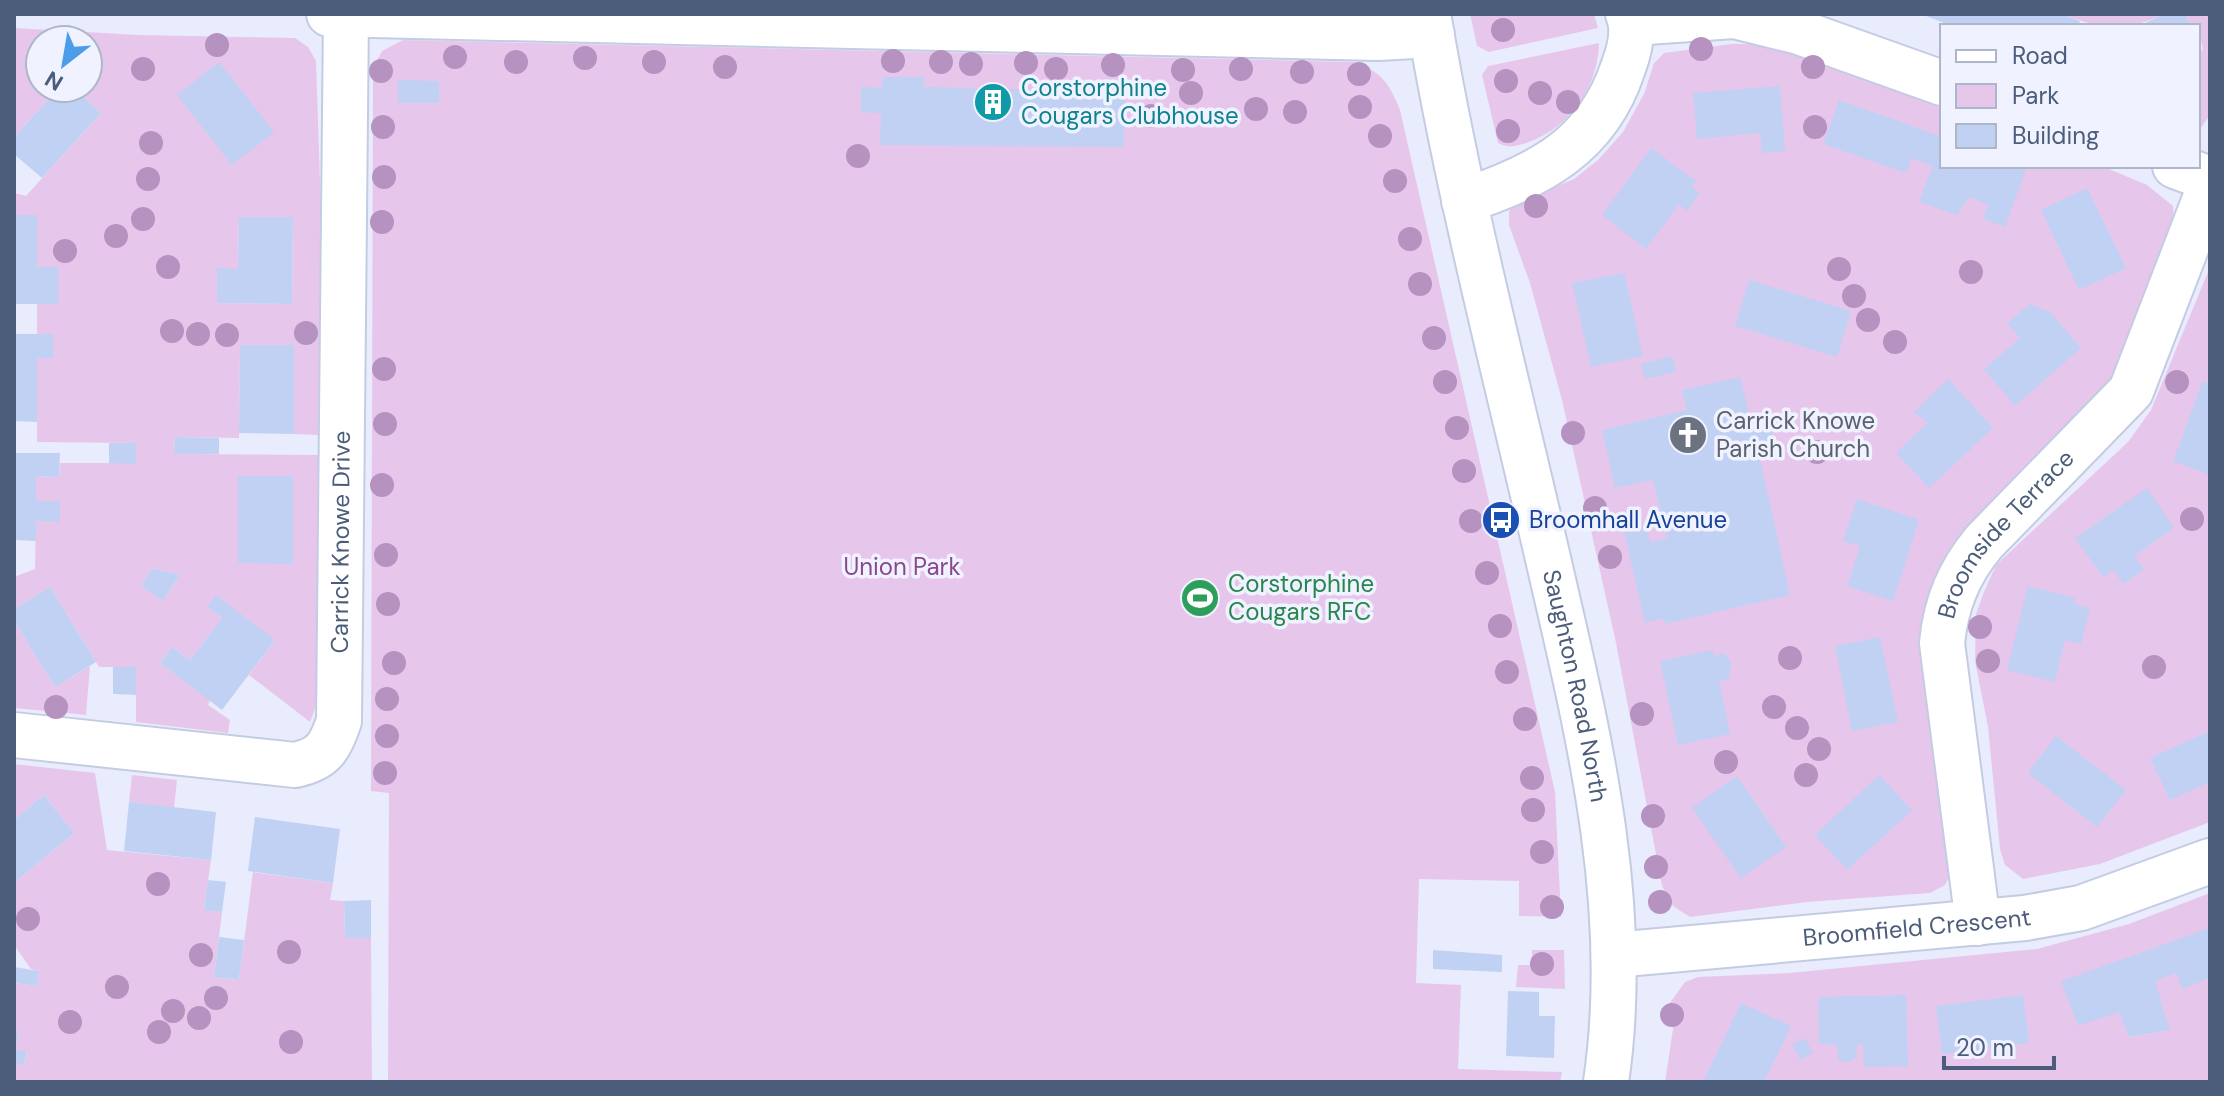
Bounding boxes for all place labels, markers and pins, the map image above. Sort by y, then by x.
place label: Corstorphine Cougars Clubhouse [1021,72,1239,131]
building icon: Corstorphine Cougars Clubhouse [972,81,1014,123]
place label: Carrick Knowe Parish Church [1716,405,1875,464]
church icon: Carrick Knowe Parish Church [1667,414,1709,456]
bus stop icon: Broomhall Avenue [1480,499,1522,541]
place label: Broomhall Avenue [1529,504,1727,535]
place label: Corstorphine Cougars RFC [1228,568,1374,627]
sports icon: Corstorphine Cougars RFC [1179,577,1221,619]

